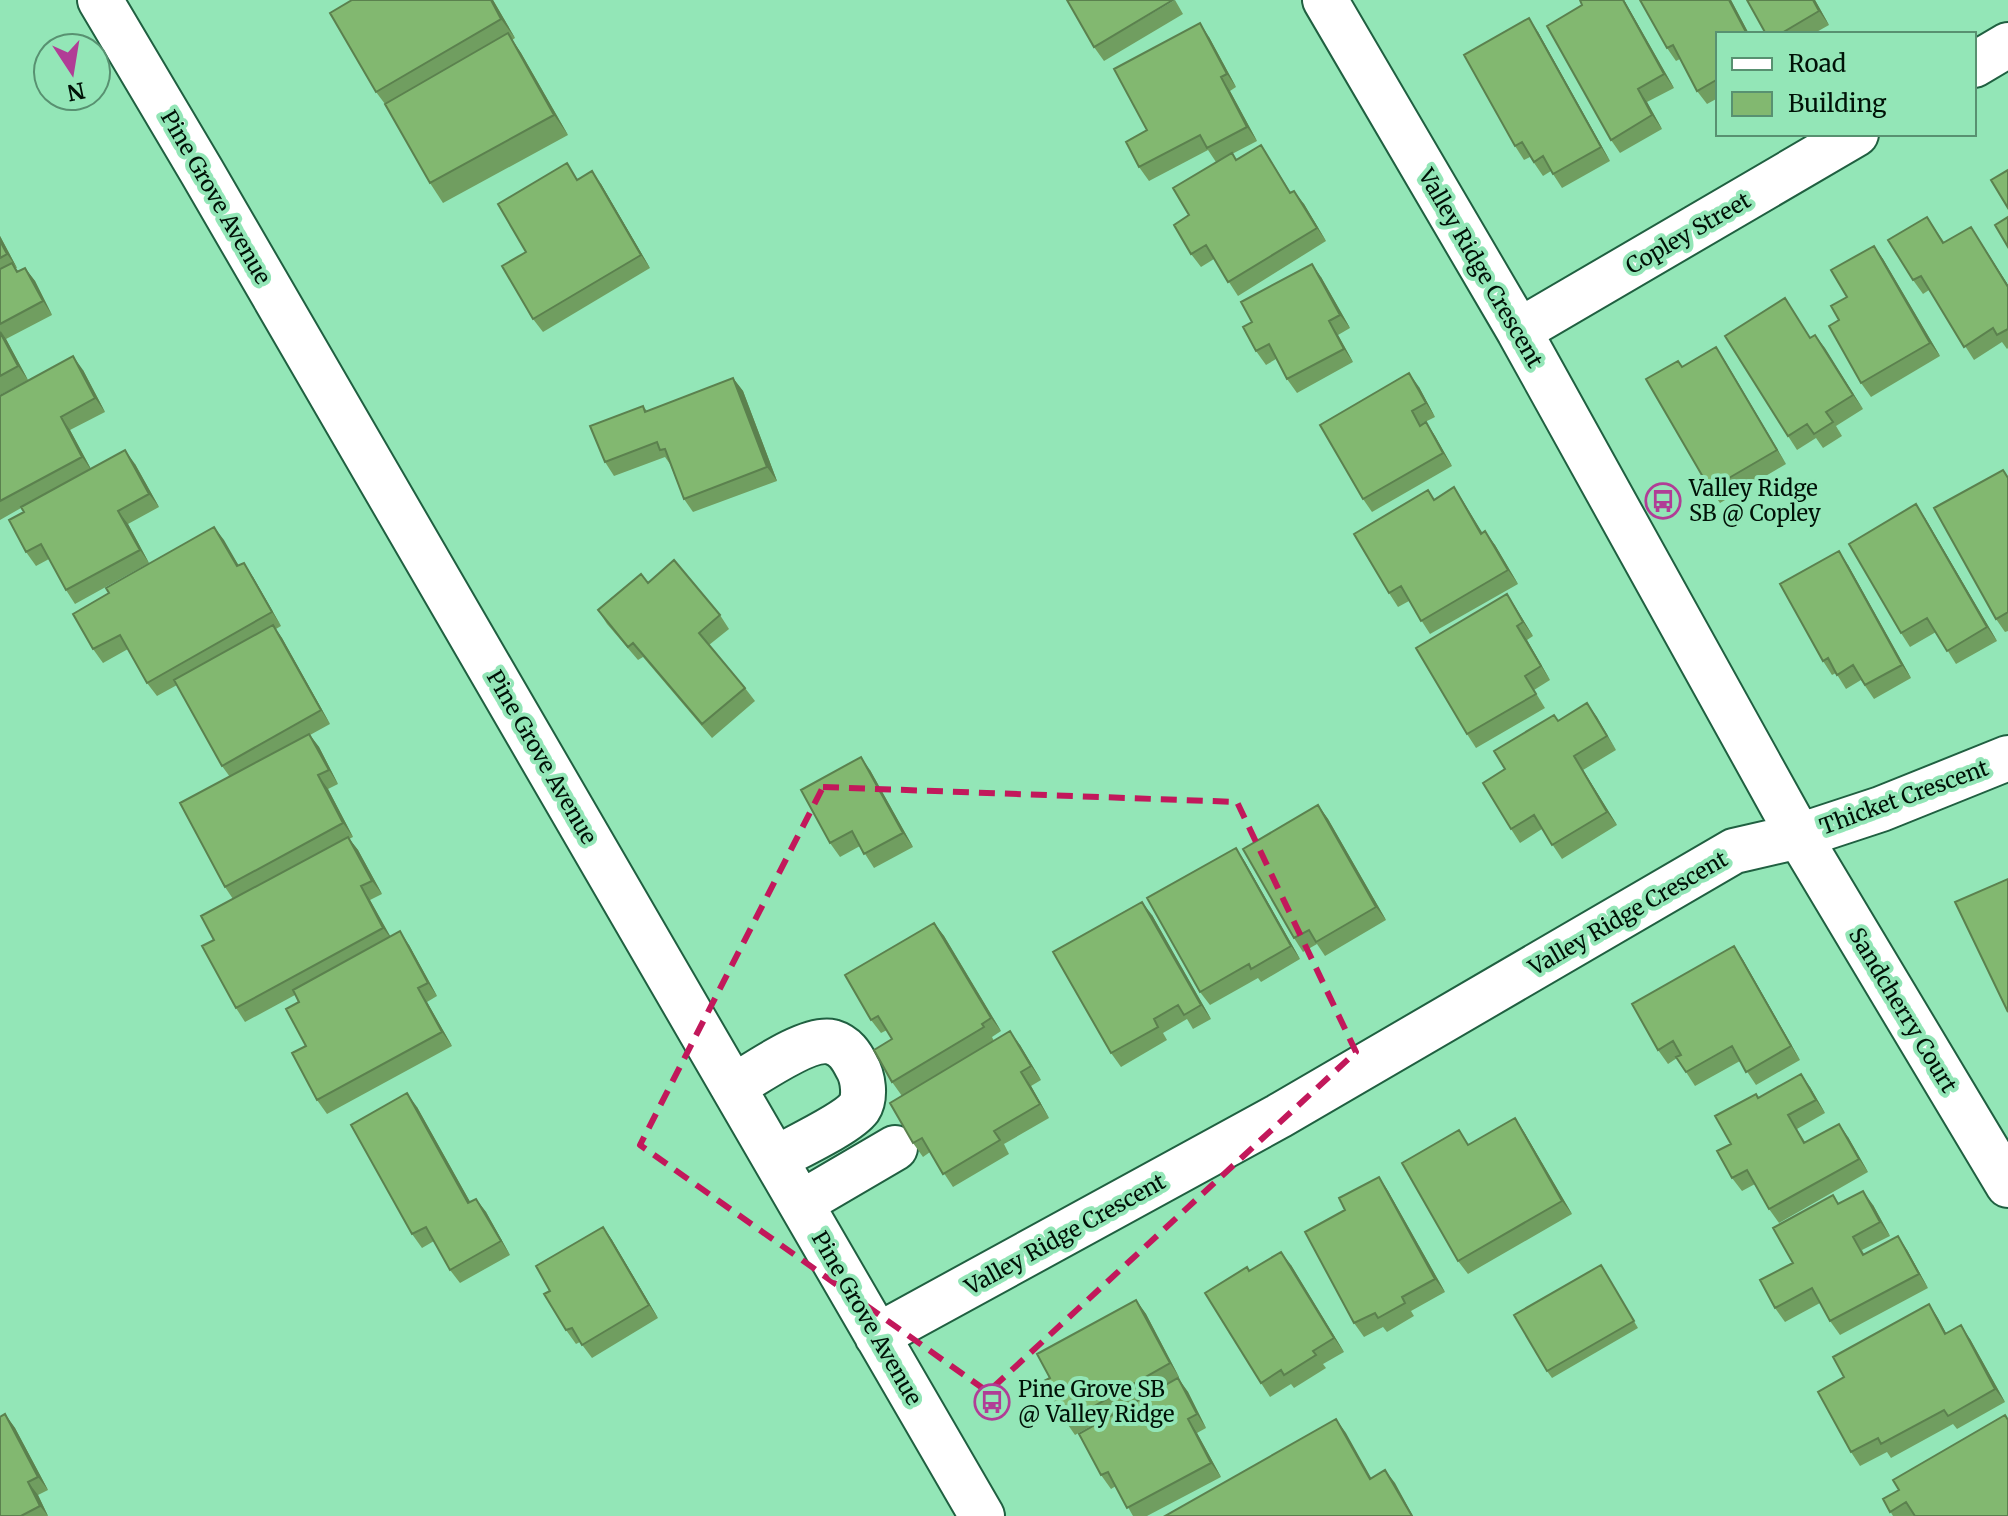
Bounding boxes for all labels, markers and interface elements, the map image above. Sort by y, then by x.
north arrow [32,32,112,112]
legend [1716,32,1976,136]
text: Road [1788,48,1846,79]
text: N [64,76,88,107]
text: Building [1788,88,1887,119]
street label: Pine Grove Avenue [155,105,277,289]
street label: Valley Ridge Crescent [1412,163,1550,373]
street label: Copley Street [1621,186,1756,280]
place label: Valley Ridge SB @ Copley [1688,474,1821,527]
bus stop icon: Valley Ridge SB @ Copley [1644,482,1682,520]
street label: Pine Grove Avenue [481,665,603,849]
street label: Thicket Crescent [1816,753,1993,841]
street label: Valley Ridge Crescent [1523,844,1733,982]
street label: Sandcherry Court [1843,923,1963,1098]
street label: Valley Ridge Crescent [959,1167,1171,1301]
street label: Pine Grove Avenue [806,1226,928,1410]
place label: Pine Grove SB @ Valley Ridge [1018,1375,1174,1428]
bus stop icon: Pine Grove SB @ Valley Ridge [973,1383,1011,1421]

